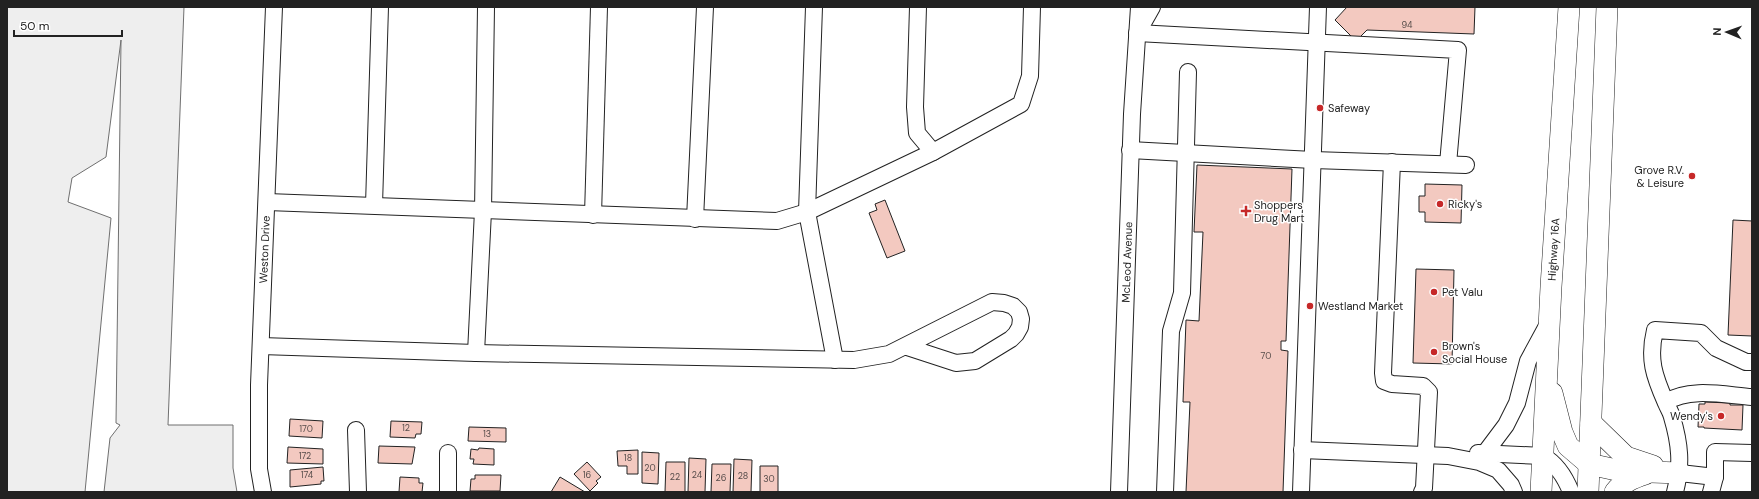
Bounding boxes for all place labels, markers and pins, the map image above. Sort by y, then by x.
place label: Safeway [1328,101,1370,115]
marker: Safeway [1315,103,1325,113]
place label: Grove R.V. & Leisure [1634,163,1684,190]
marker: Grove R.V. & Leisure [1687,171,1697,181]
place label: Ricky's [1448,197,1482,211]
place label: Shoppers Drug Mart [1254,198,1305,225]
marker: Ricky's [1435,199,1445,209]
marker: Shoppers Drug Mart [1241,206,1251,216]
place label: Pet Valu [1442,285,1483,299]
marker: Pet Valu [1429,287,1439,297]
place label: Westland Market [1318,299,1403,313]
marker: Westland Market [1305,301,1315,311]
place label: Brown's Social House [1442,339,1507,366]
marker: Brown's Social House [1429,347,1439,357]
place label: Wendy's [1670,409,1713,423]
marker: Wendy's [1716,411,1726,421]

